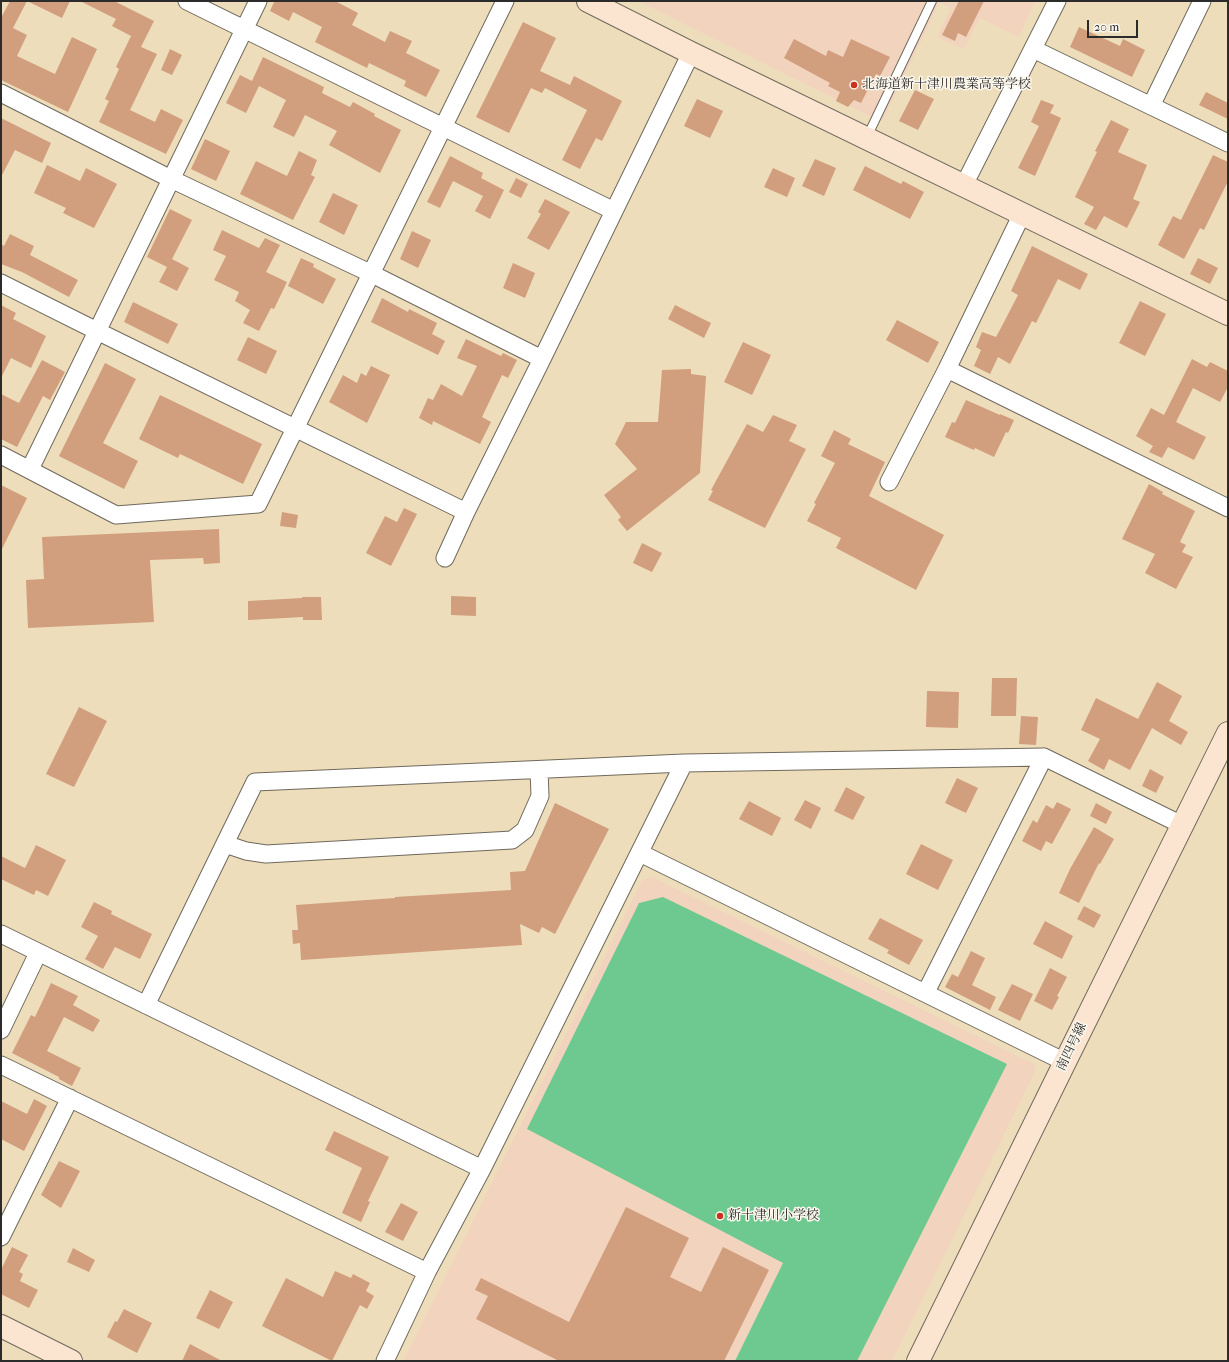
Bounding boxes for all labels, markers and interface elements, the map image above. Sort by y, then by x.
scale bar [1089,12,1140,38]
text: 20 m [1094,20,1119,34]
place label: 北海道新十津川農業高等学校 [862,77,1031,93]
marker: 北海道新十津川農業高等学校 [849,80,859,90]
street label: 南四号線 [1054,1020,1090,1074]
place label: 新十津川小学校 [728,1208,819,1224]
marker: 新十津川小学校 [715,1211,725,1221]

